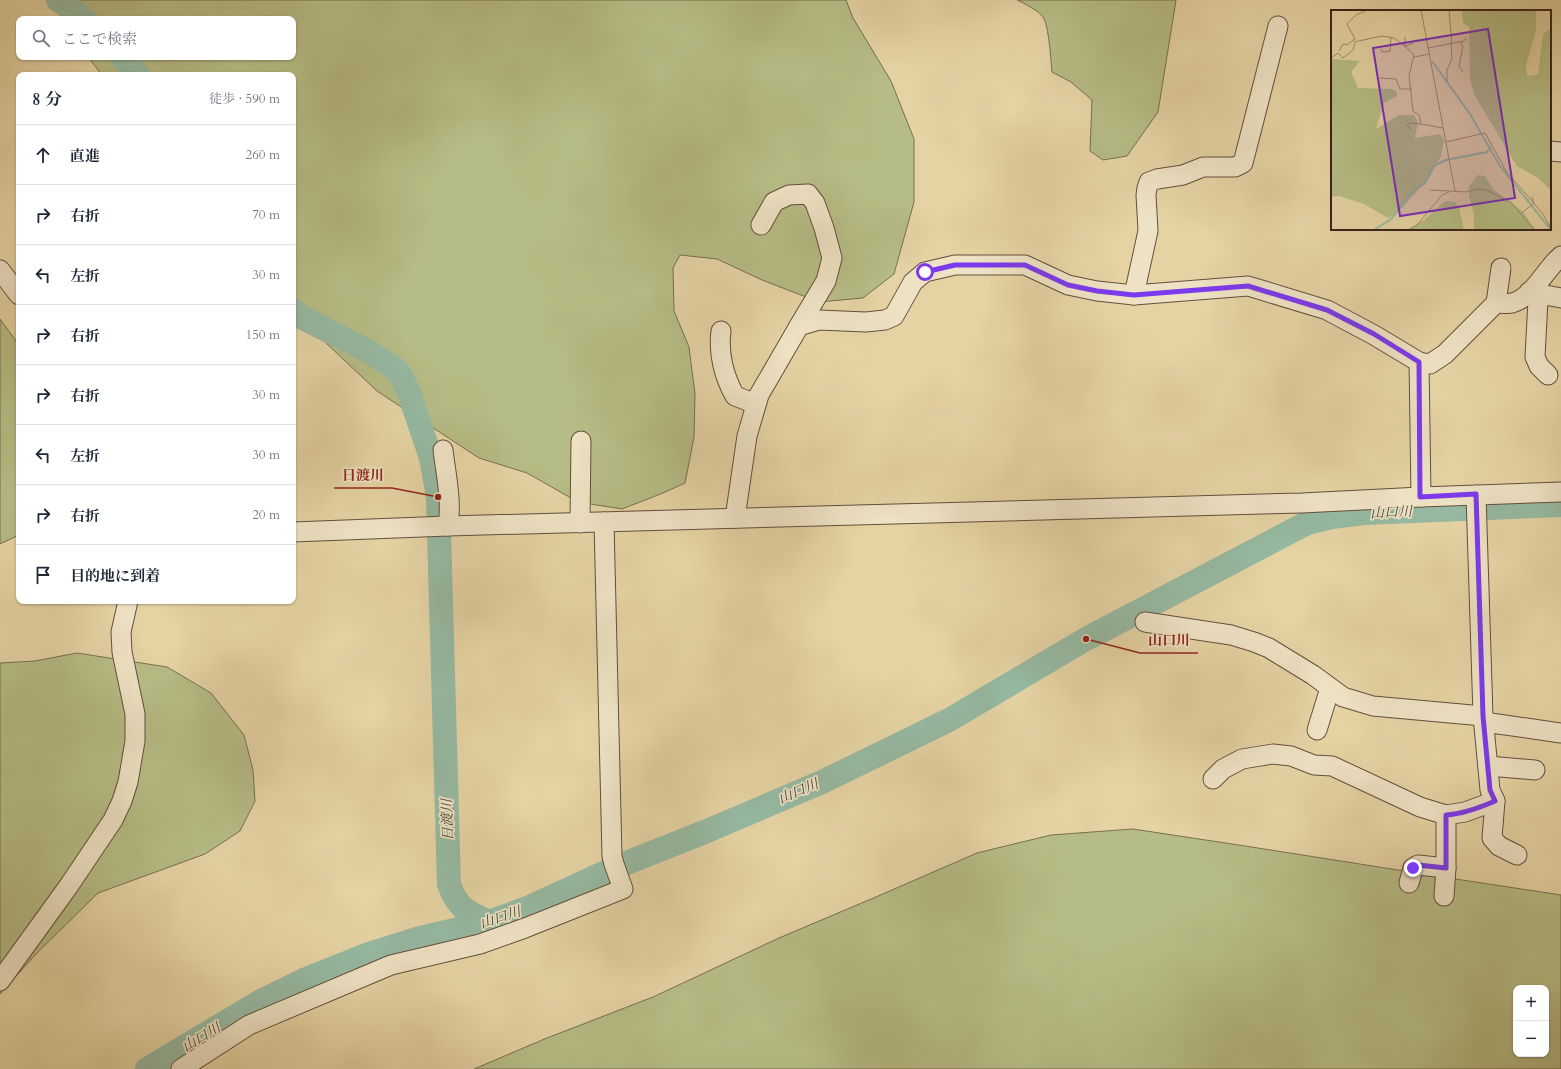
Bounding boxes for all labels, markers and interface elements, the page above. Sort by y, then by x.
inset map [1331,10,1551,230]
search box [16,16,296,60]
icon: search [30,27,52,49]
text: ここで検索 [62,29,137,49]
text: 8 分 [32,88,62,111]
text: 徒歩 · 590 m [209,90,280,108]
icon: ahead [32,144,54,166]
text: 直進 [70,146,100,166]
text: 260 m [246,146,280,164]
icon: right [32,204,54,226]
text: 右折 [70,206,100,226]
text: 70 m [252,206,280,224]
route start [916,263,934,281]
icon: left [32,264,54,286]
text: 左折 [70,266,100,286]
text: 30 m [252,266,280,284]
icon: right [32,324,54,346]
text: 右折 [70,326,100,346]
text: 150 m [246,326,280,344]
icon: right [32,384,54,406]
text: 右折 [70,386,100,406]
text: 30 m [252,386,280,404]
icon: left [32,444,54,466]
text: 左折 [70,446,100,466]
text: 30 m [252,446,280,464]
callout: 日渡川 [334,462,392,488]
text: 日渡川 [342,466,384,485]
water label: 山口川 [1370,502,1414,523]
icon: right [32,504,54,526]
text: 右折 [70,506,100,526]
text: 20 m [252,506,280,524]
icon: arrive [32,564,54,586]
text: 目的地に到着 [70,566,160,586]
callout: 山口川 [1140,627,1198,653]
text: 山口川 [1148,631,1190,650]
water label: 山口川 [775,774,823,808]
water label: 日渡川 [437,797,458,841]
route end [1404,859,1422,877]
water label: 山口川 [477,901,525,933]
map controls [1513,985,1549,1057]
button: + [1513,985,1549,1021]
water label: 山口川 [178,1017,226,1056]
button: − [1513,1021,1549,1057]

